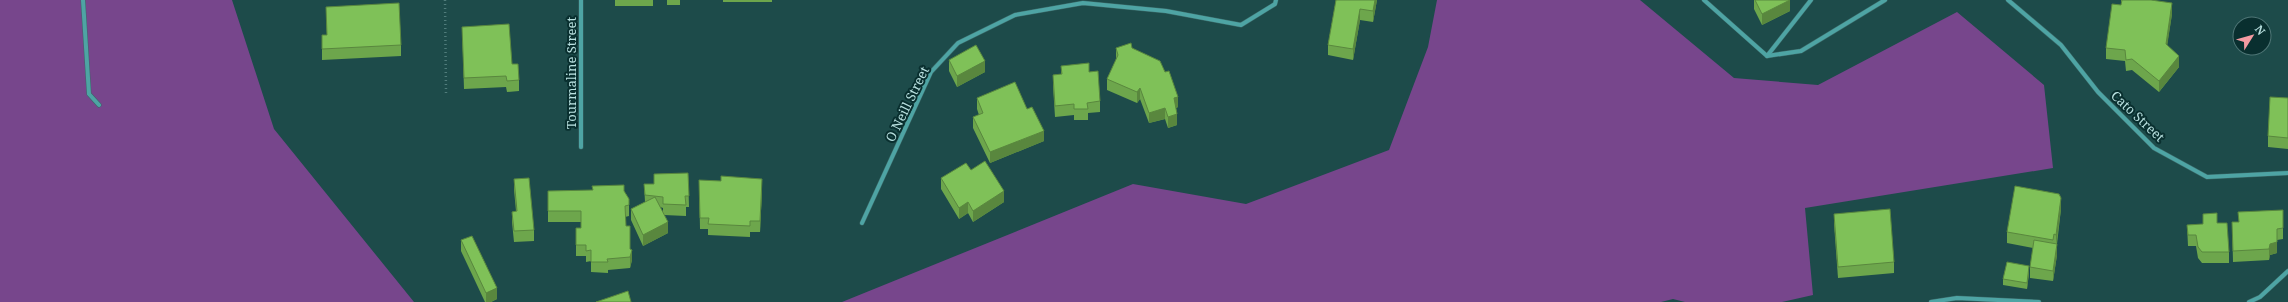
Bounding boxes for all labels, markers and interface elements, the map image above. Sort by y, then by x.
north arrow [2232,16,2272,56]
street label: Tourmaline Street [562,17,580,129]
text: N [2252,22,2269,38]
street label: O Neill Street [881,63,933,145]
street label: Cato Street [2107,87,2169,146]

